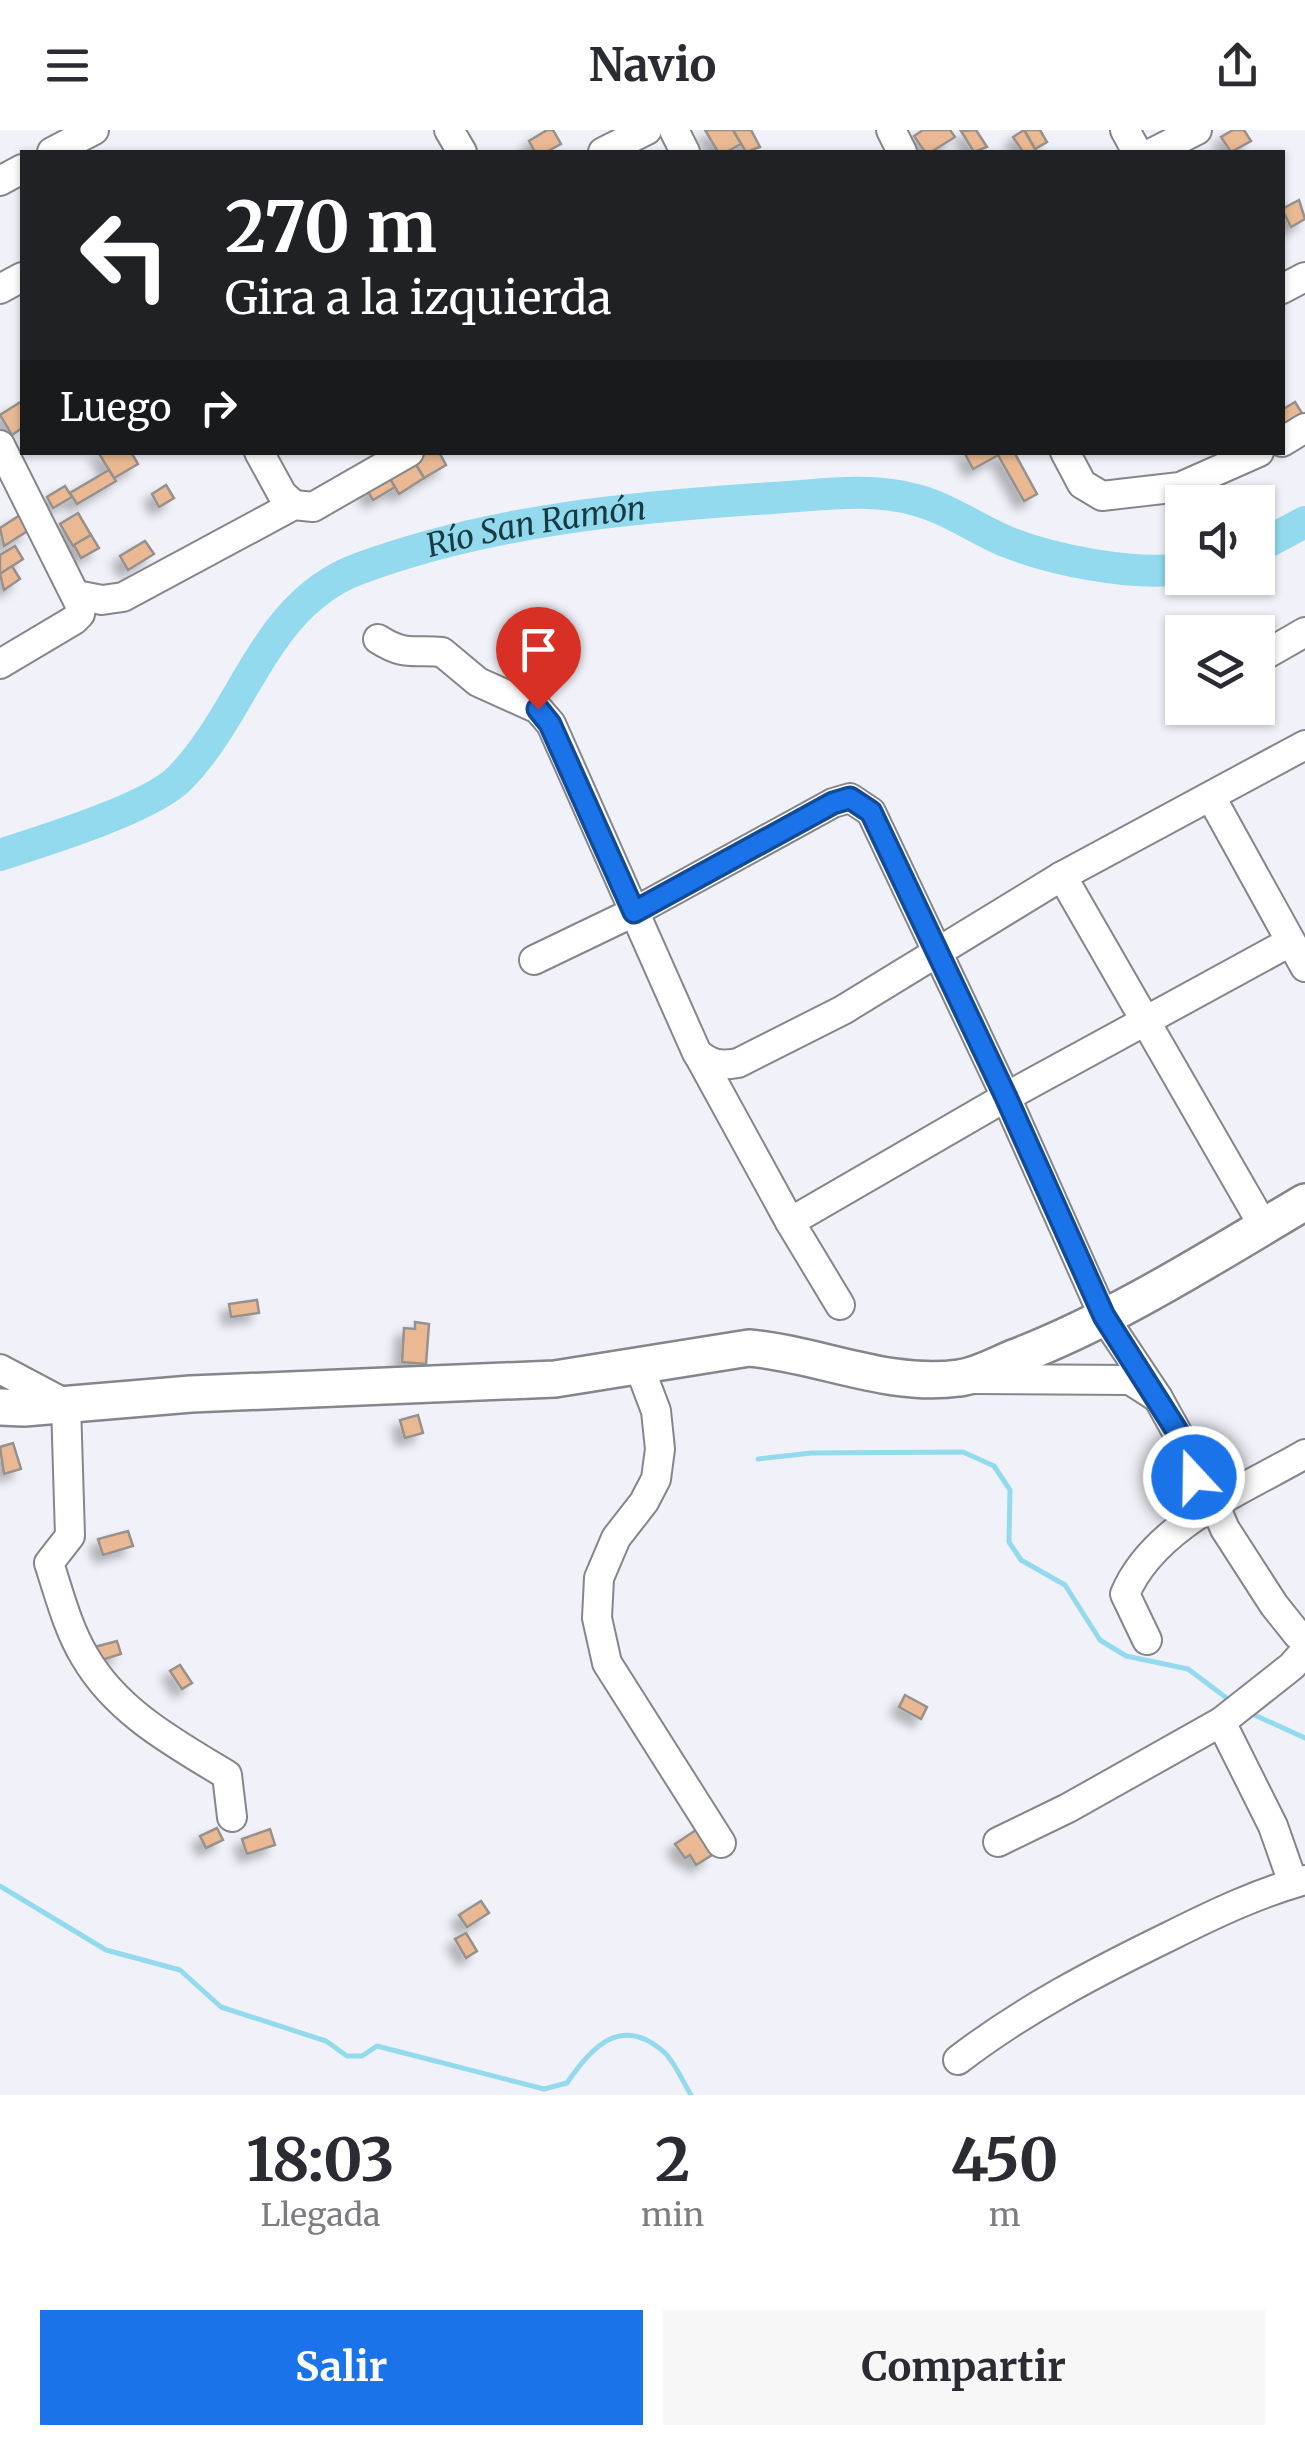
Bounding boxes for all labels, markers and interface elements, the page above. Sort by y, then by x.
text: Navio [589,37,716,93]
icon: menu [40,38,95,93]
icon: share [1210,38,1265,93]
text: 270 m [225,183,437,271]
icon: left [60,190,190,320]
text: Gira a la izquierda [225,270,612,326]
icon: right [191,380,246,435]
text: Luego [60,384,171,431]
map controls [1165,485,1275,725]
button: sound [1165,485,1275,595]
water label: Río San Ramón [422,488,648,566]
pin [496,607,581,710]
button: layers [1165,615,1275,725]
icon: arrive [511,622,566,677]
position arrow [1142,1425,1246,1529]
text: 18:03 [246,2122,395,2197]
text: 2 [655,2122,690,2197]
text: 450 [951,2122,1059,2197]
text: Llegada [261,2195,380,2235]
text: min [641,2195,704,2235]
text: m [989,2195,1020,2235]
button: Salir [40,2310,643,2425]
button: Compartir [663,2310,1265,2425]

